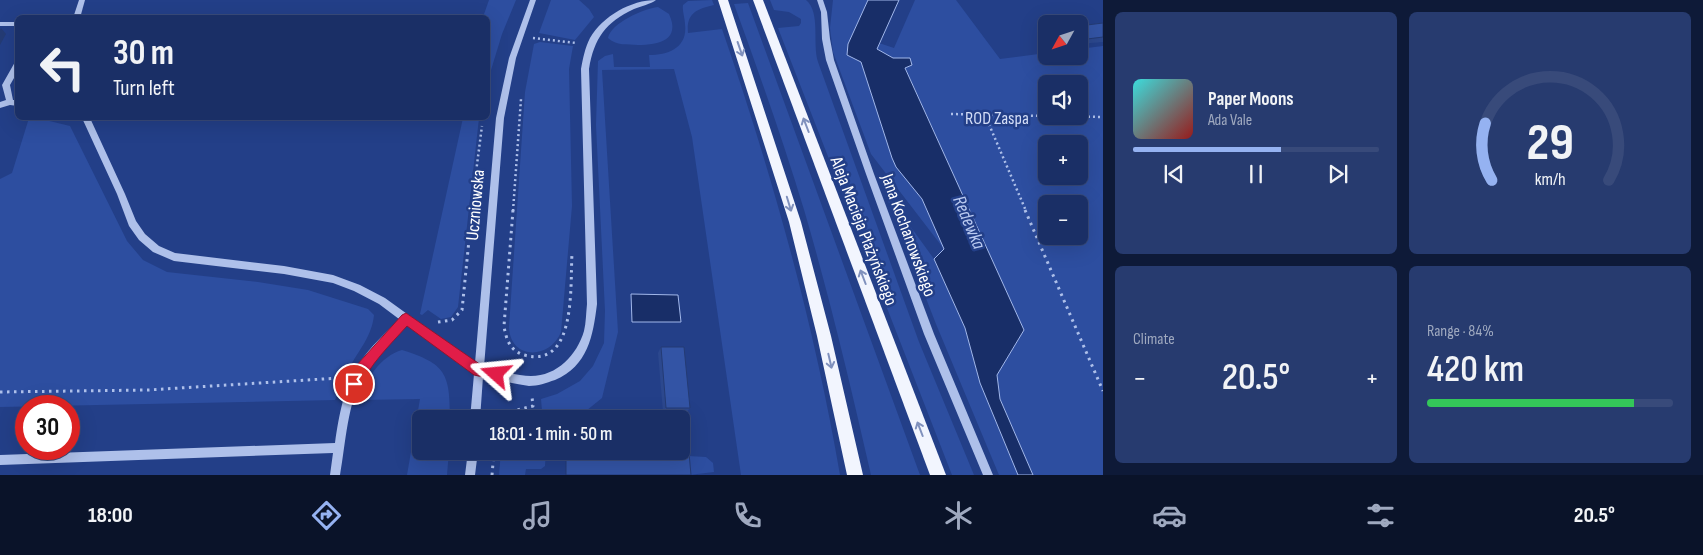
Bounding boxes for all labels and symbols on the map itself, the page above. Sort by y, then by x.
north arrow [1038,15,1088,65]
one-way arrow [735,41,745,57]
park label: ROD Zaspa [965,108,1029,129]
one-way arrow [800,118,809,133]
street label: Aleja Macieja Płażyńskiego [825,153,902,308]
street label: Uczniowska [462,169,489,241]
street label: Jana Kochanowskiego [876,170,940,299]
water label: Redewka [947,192,990,253]
one-way arrow [785,196,794,211]
one-way arrow [858,270,867,286]
position arrow [469,347,521,399]
one-way arrow [826,353,835,369]
pin [333,363,375,405]
speed limit sign: 30 [15,395,80,460]
one-way arrow [915,422,924,437]

